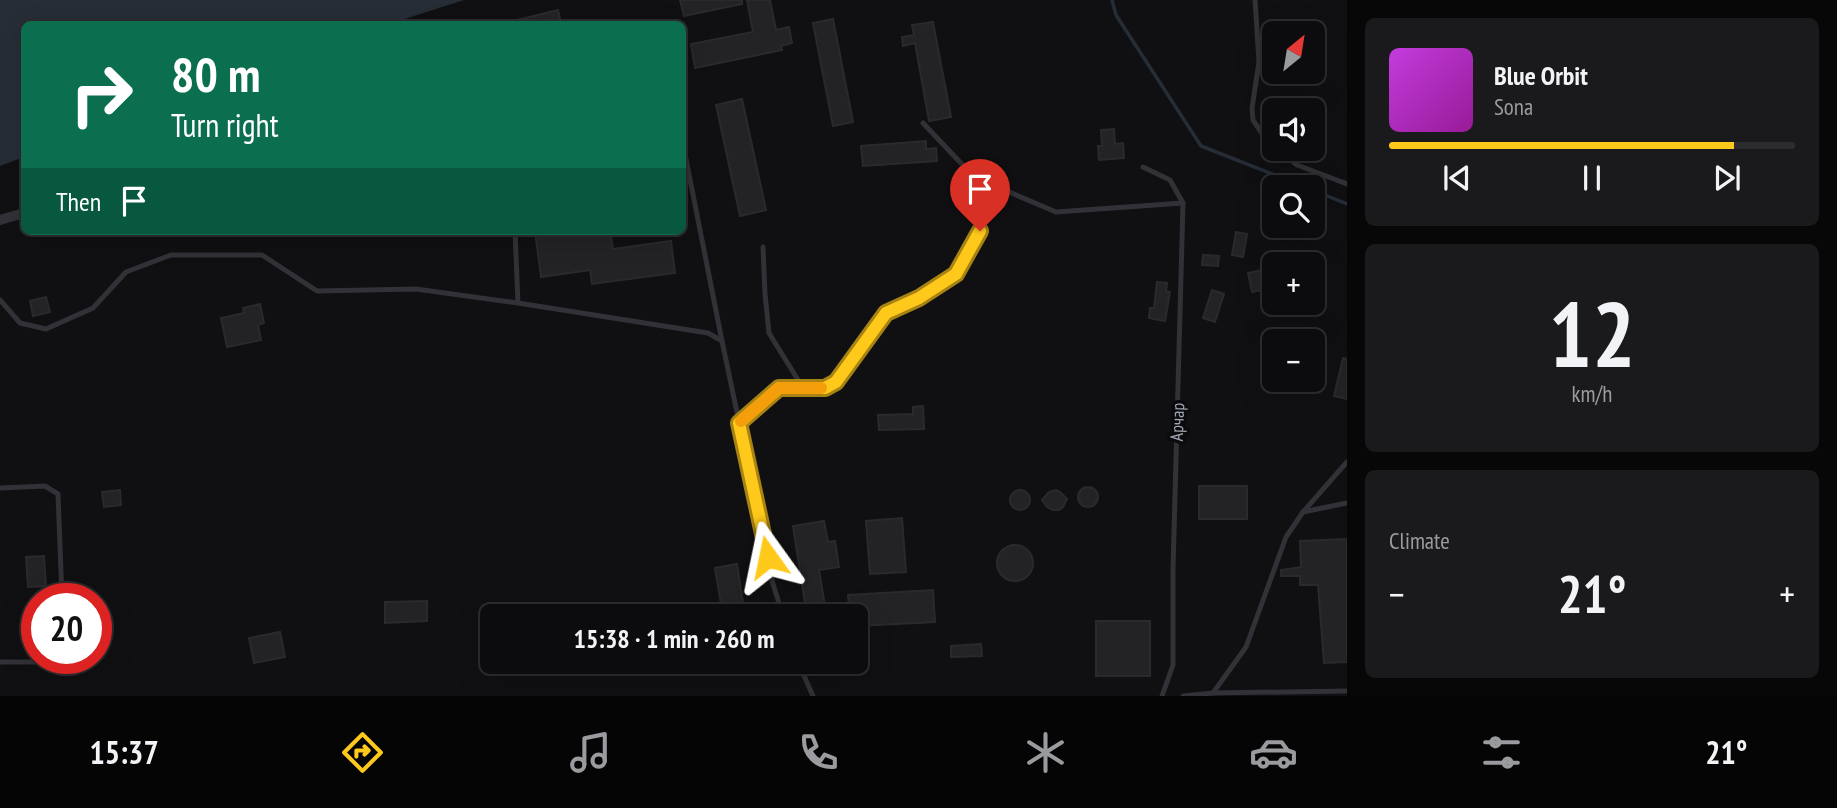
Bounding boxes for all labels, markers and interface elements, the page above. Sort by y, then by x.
north arrow [1262,21,1325,84]
map controls [1262,21,1325,392]
text: 80 m [171,42,260,106]
icon: right [56,49,147,140]
text: Blue Orbit [1494,59,1588,92]
text: Sona [1494,92,1533,121]
button: sound [1262,98,1325,161]
text: Turn right [171,104,279,146]
pin [950,159,1010,231]
icon: previous [1438,159,1476,197]
icon: pause [1573,159,1611,197]
icon: next [1708,159,1746,197]
icon: arrive [961,170,999,208]
button: search [1262,175,1325,238]
icon: arrive [115,182,153,220]
text: Then [56,185,101,218]
button: + [1262,252,1325,315]
text: 12 [1549,274,1636,392]
button: − [1262,329,1325,392]
text: km/h [1572,379,1612,408]
street label: Арчар [1165,402,1189,442]
position arrow [731,520,805,594]
text: Climate [1389,526,1450,555]
text: 21° [1558,560,1626,627]
text: − [1389,569,1405,618]
text: + [1779,569,1795,618]
speed limit sign: 20 [21,583,112,674]
text: 15:38 · 1 min · 260 m [574,622,774,655]
icon: directions [338,728,387,777]
icon: music [566,728,615,777]
icon: phone [794,728,843,777]
icon: climate [1021,728,1070,777]
icon: car [1249,728,1298,777]
icon: filters [1477,728,1526,777]
text: 15:37 [89,731,159,773]
text: 21° [1705,731,1748,773]

